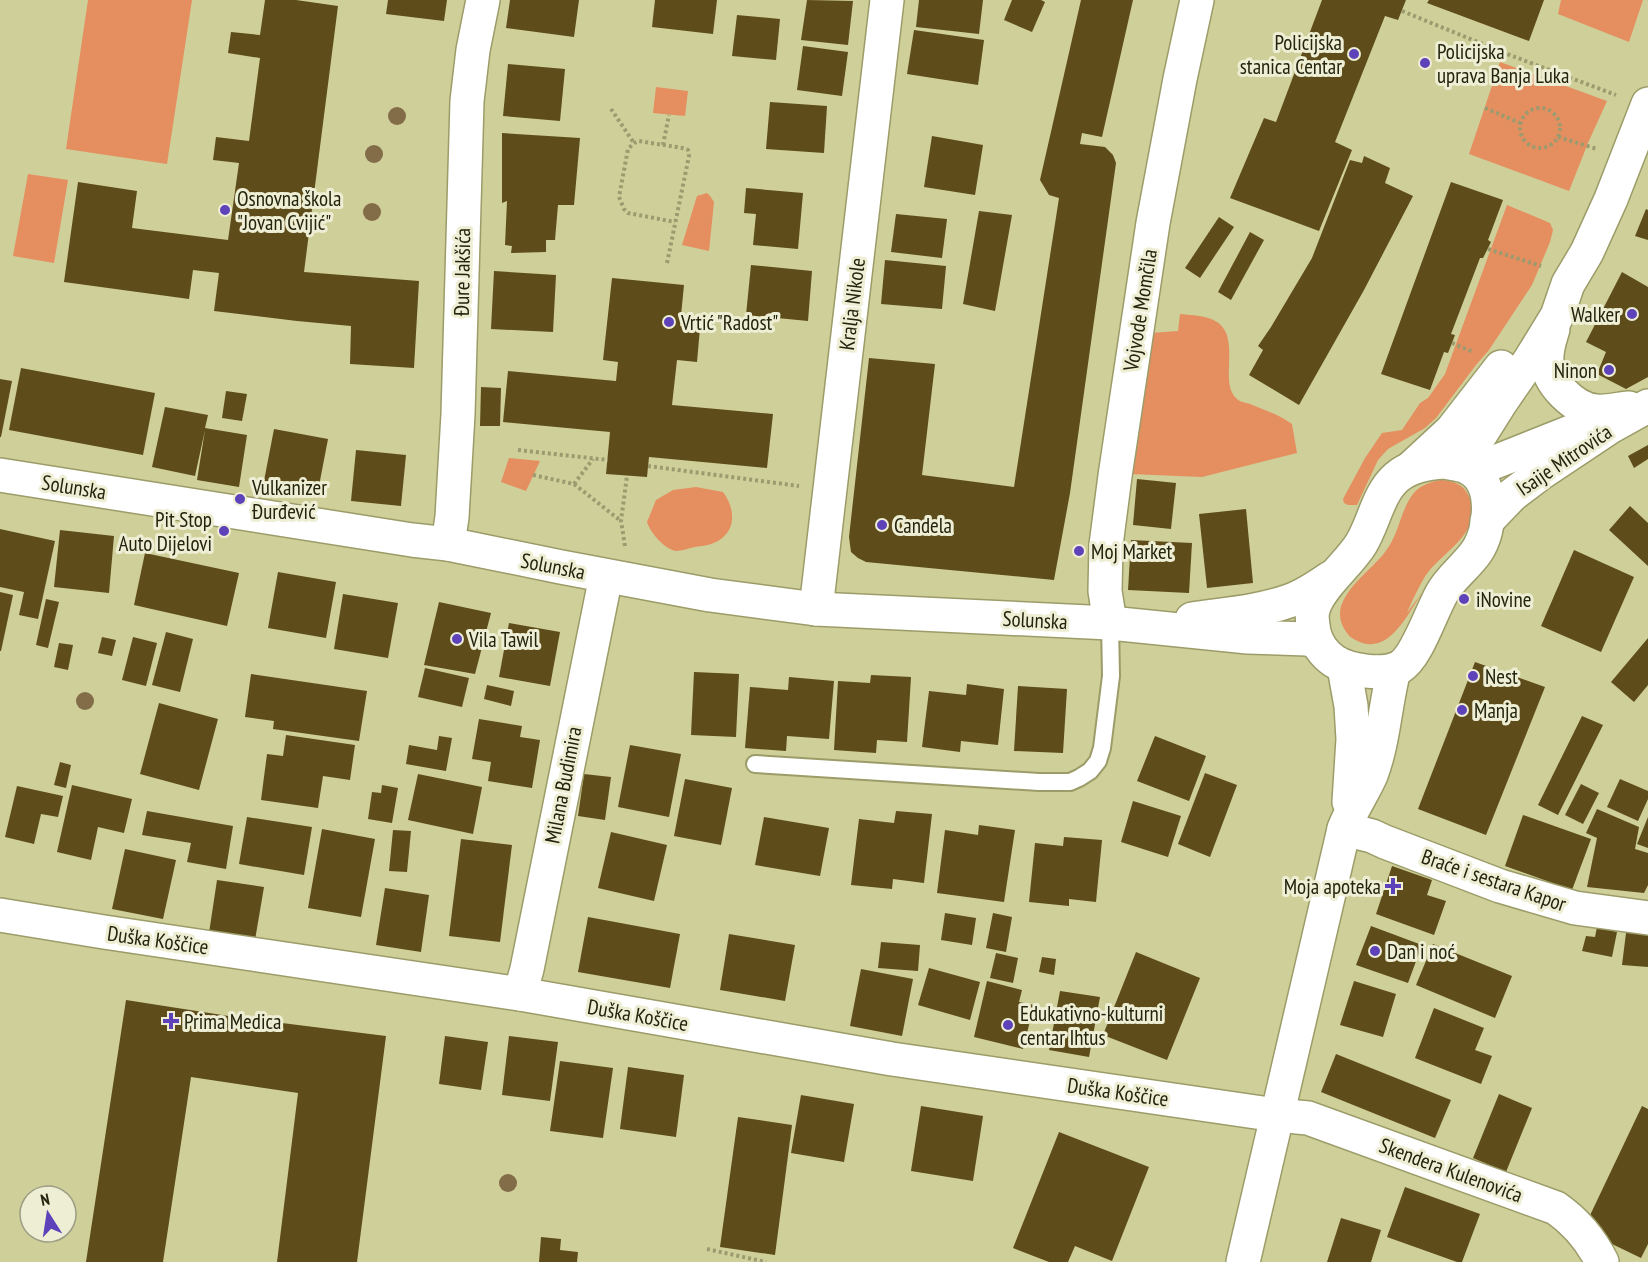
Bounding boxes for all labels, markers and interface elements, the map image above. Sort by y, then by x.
place label: Policijska stanica Centar [1240,29,1342,80]
place label: Policijska uprava Banja Luka [1437,38,1569,89]
marker: Policijska stanica Centar [1347,47,1361,61]
marker: Policijska uprava Banja Luka [1418,56,1432,70]
place label: Osnovna škola "Jovan Cvijić" [237,185,341,236]
marker: Osnovna škola "Jovan Cvijić" [218,203,232,217]
street label: Đure Jakšića [448,228,476,317]
street label: Vojvode Momčila [1117,247,1163,374]
street label: Kralja Nikole [833,256,871,352]
place label: Walker [1571,301,1620,328]
marker: Walker [1625,307,1639,321]
place label: Vrtić "Radost" [680,309,778,336]
marker: Vrtić "Radost" [662,315,676,329]
place label: Ninon [1554,357,1597,384]
marker: Ninon [1602,363,1616,377]
street label: Isaije Mitrovića [1511,418,1617,502]
street label: Solunska [40,469,108,505]
place label: Vulkanizer Đurđević [251,474,327,525]
marker: Vulkanizer Đurđević [233,492,247,506]
place label: Pit Stop Auto Dijelovi [119,506,212,557]
place label: Candela [894,512,952,539]
marker: Candela [875,518,889,532]
marker: Pit Stop Auto Dijelovi [217,524,231,538]
place label: Moj Market [1091,538,1173,565]
marker: Moj Market [1072,544,1086,558]
street label: Solunska [519,547,587,585]
place label: iNovine [1476,586,1531,613]
marker: iNovine [1457,592,1471,606]
street label: Solunska [1002,605,1068,635]
place label: Vila Tawil [468,626,538,653]
marker: Vila Tawil [450,632,464,646]
place label: Nest [1485,663,1518,690]
marker: Nest [1466,669,1480,683]
place label: Manja [1474,697,1518,724]
marker: Manja [1455,703,1469,717]
street label: Milana Budimira [538,724,588,846]
street label: Braće i sestara Kapor [1418,843,1570,917]
place label: Moja apoteka [1284,873,1381,900]
marker: Moja apoteka [1386,879,1400,893]
street label: Duška Koščice [106,920,210,960]
place label: Dan i noć [1387,938,1455,965]
marker: Dan i noć [1368,944,1382,958]
street label: Duška Koščice [586,993,690,1037]
place label: Edukativno-kulturni centar Ihtus [1020,1000,1163,1051]
place label: Prima Medica [184,1008,281,1035]
marker: Prima Medica [162,1012,180,1030]
marker: Edukativno-kulturni centar Ihtus [1001,1018,1015,1032]
street label: Duška Koščice [1066,1072,1170,1112]
street label: Skendera Kulenovića [1376,1132,1526,1208]
north arrow [18,1184,78,1244]
text: N [39,1189,51,1210]

